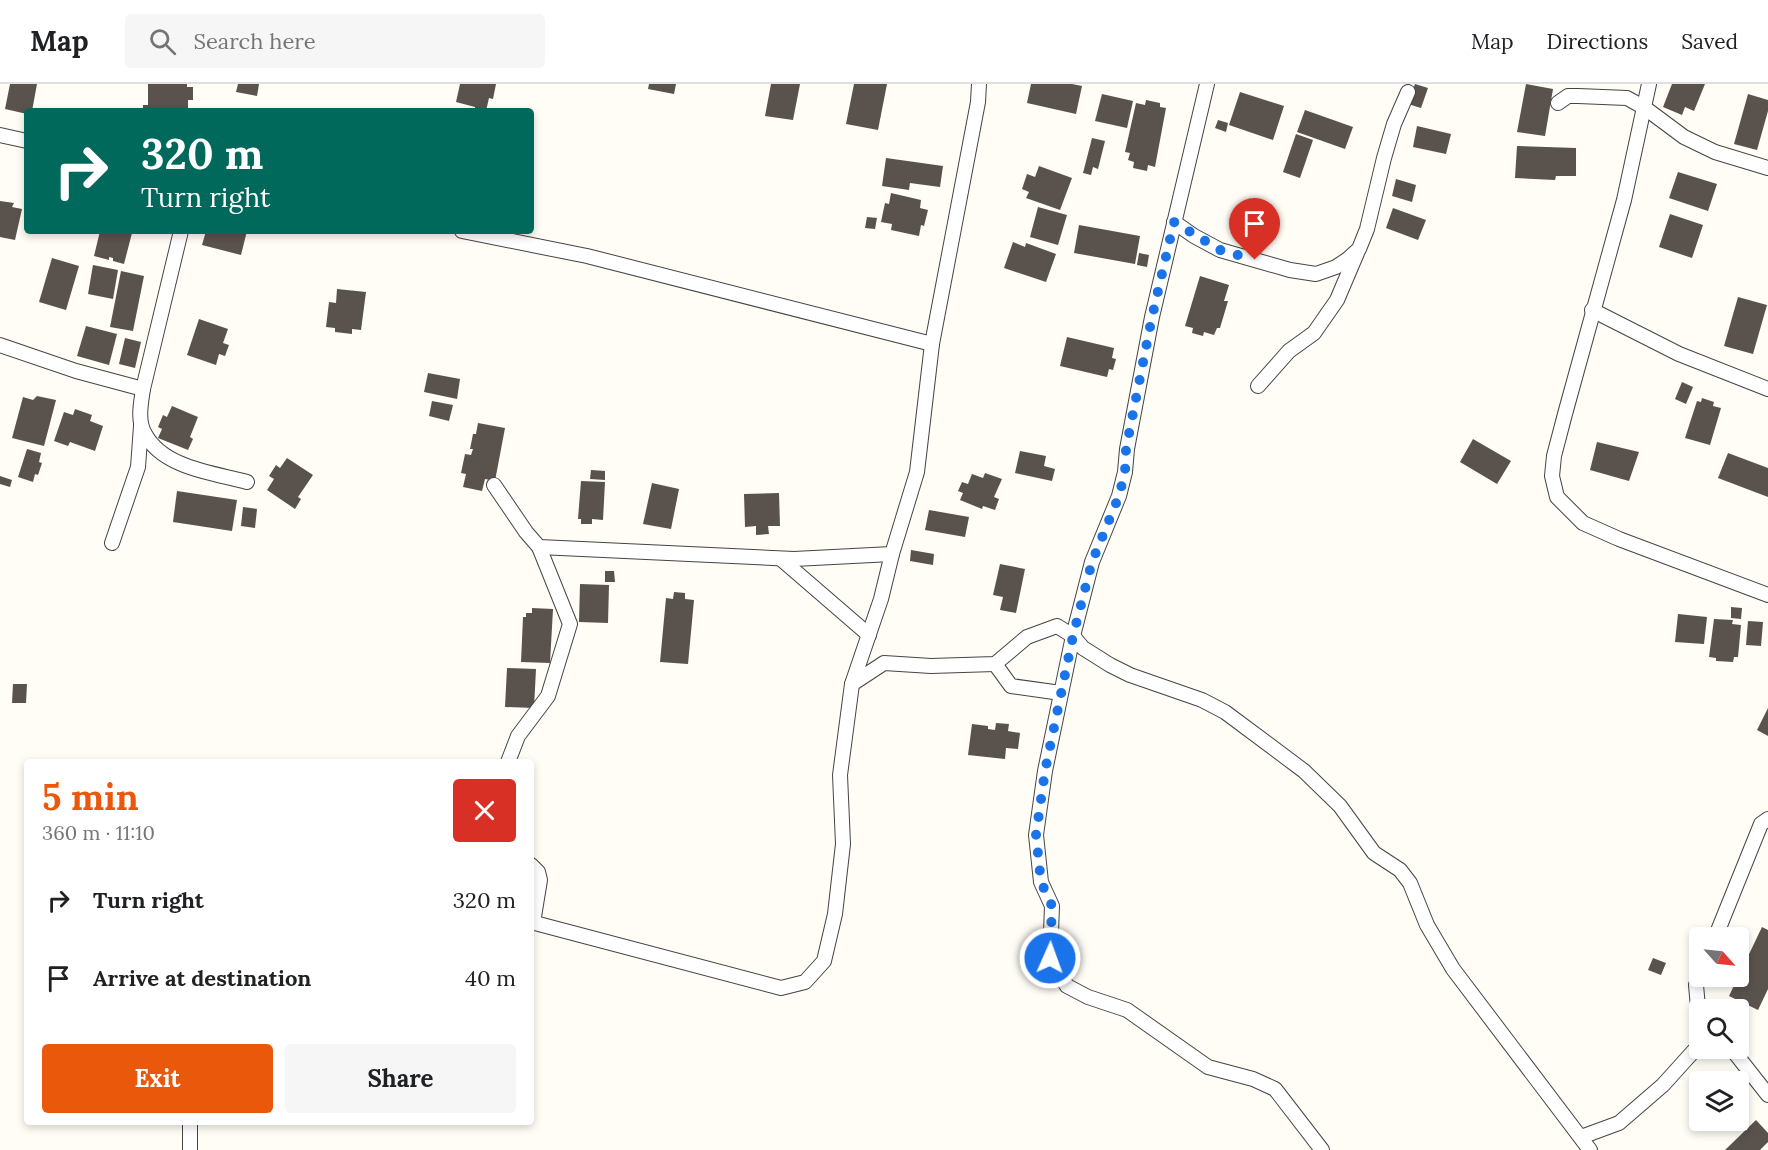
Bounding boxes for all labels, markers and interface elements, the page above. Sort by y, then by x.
search box [125,14,545,68]
text: Map [30,23,89,59]
icon: search [146,25,179,58]
text: Search here [194,27,316,55]
text: Map [1471,28,1514,55]
text: Directions [1547,28,1648,55]
text: Saved [1681,28,1738,55]
text: 320 m [141,127,263,181]
icon: right [42,132,120,210]
text: Turn right [141,180,270,214]
pin [1229,198,1280,260]
icon: arrive [1238,207,1271,240]
text: 5 min [42,774,139,820]
button: close [453,779,516,842]
text: 360 m · 11:10 [42,820,155,845]
icon: right [42,884,75,917]
text: Turn right [93,886,204,914]
text: 320 m [453,886,516,914]
position arrow [1018,926,1082,990]
north arrow [1689,927,1749,987]
map controls [1689,927,1749,1131]
icon: arrive [42,962,75,995]
text: Arrive at destination [93,964,311,992]
text: 40 m [465,964,516,992]
button: search [1689,999,1749,1059]
button: Exit [42,1044,273,1113]
button: Share [285,1044,516,1113]
button: layers [1689,1071,1749,1131]

